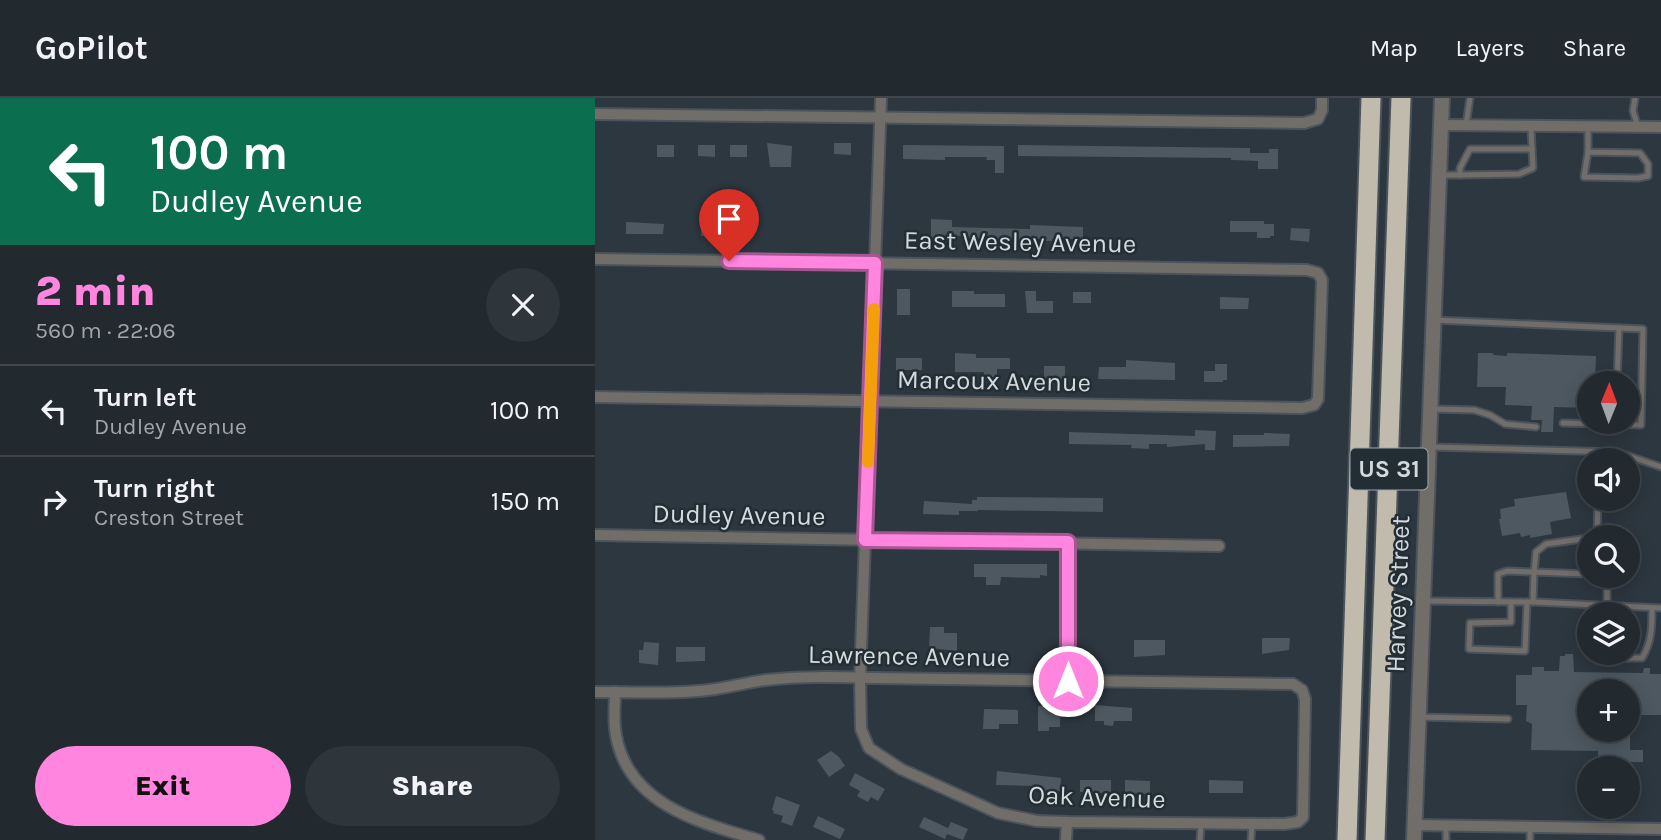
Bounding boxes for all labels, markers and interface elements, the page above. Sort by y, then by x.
text: GoPilot [35,29,148,67]
text: Map [1370,34,1418,62]
text: Layers [1456,34,1525,62]
text: Share [1563,34,1626,62]
text: 100 m [150,124,288,181]
icon: left [35,126,126,217]
text: Dudley Avenue [150,183,363,220]
pin [699,189,759,261]
icon: arrive [710,200,748,238]
street label: East Wesley Avenue [904,224,1136,260]
text: 2 min [35,266,155,316]
button: close [486,268,560,342]
text: 560 m · 22:06 [35,317,176,344]
street label: Marcoux Avenue [897,364,1091,398]
north arrow [1577,371,1640,434]
map controls [1577,371,1640,819]
text: Turn left [94,382,196,413]
icon: left [35,392,73,430]
text: 100 m [490,395,560,426]
text: Dudley Avenue [94,413,247,440]
road number: US 31 [1351,448,1427,490]
button: sound [1577,448,1640,511]
text: Turn right [94,473,215,504]
icon: right [35,483,73,521]
text: 150 m [491,486,560,517]
street label: Dudley Avenue [652,498,826,532]
text: Creston Street [94,504,244,531]
street label: Harvey Street [1380,515,1416,673]
button: search [1577,525,1640,588]
button: layers [1577,602,1640,665]
street label: Lawrence Avenue [808,639,1010,673]
position arrow [1031,644,1105,718]
button: + [1577,679,1640,742]
button: Exit [35,746,291,826]
button: Share [305,746,560,826]
button: − [1577,756,1640,819]
street label: Oak Avenue [1028,779,1166,815]

